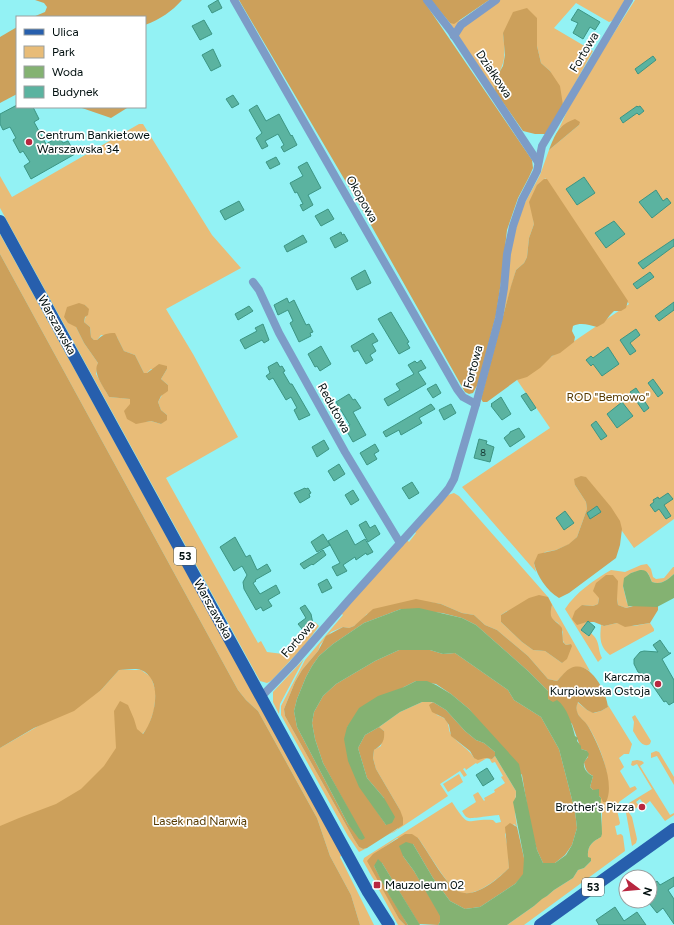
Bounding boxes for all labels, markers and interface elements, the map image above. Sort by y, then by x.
legend [16,16,146,108]
text: Ulica [52,25,79,39]
street label: Fortowa [567,29,601,75]
text: Park [52,45,75,59]
street label: Działkowa [473,48,515,100]
text: Woda [52,65,83,79]
text: Budynek [52,85,99,99]
place label: Centrum Bankietowe Warszawska 34 [37,128,150,156]
marker: Centrum Bankietowe Warszawska 34 [24,137,34,147]
street label: Okopowa [343,173,381,225]
street label: Warszawska [35,293,79,357]
street label: Fortowa [461,344,485,390]
street label: Redutowa [315,381,353,435]
park label: ROD "Bemowo" [567,390,650,404]
house number: 8 [480,446,486,459]
road number: 53 [174,547,196,565]
street label: Warszawska [191,577,235,641]
street label: Fortowa [278,618,318,660]
place label: Karczma Kurpiowska Ostoja [550,670,650,698]
marker: Karczma Kurpiowska Ostoja [653,679,663,689]
place label: Brother's Pizza [555,800,634,814]
marker: Brother's Pizza [637,802,647,812]
park label: Lasek nad Narwią [153,814,247,828]
north arrow [618,869,658,909]
place label: Mauzoleum 02 [385,878,464,892]
road number: 53 [582,878,604,896]
marker: Mauzoleum 02 [372,880,382,890]
text: N [640,886,655,898]

